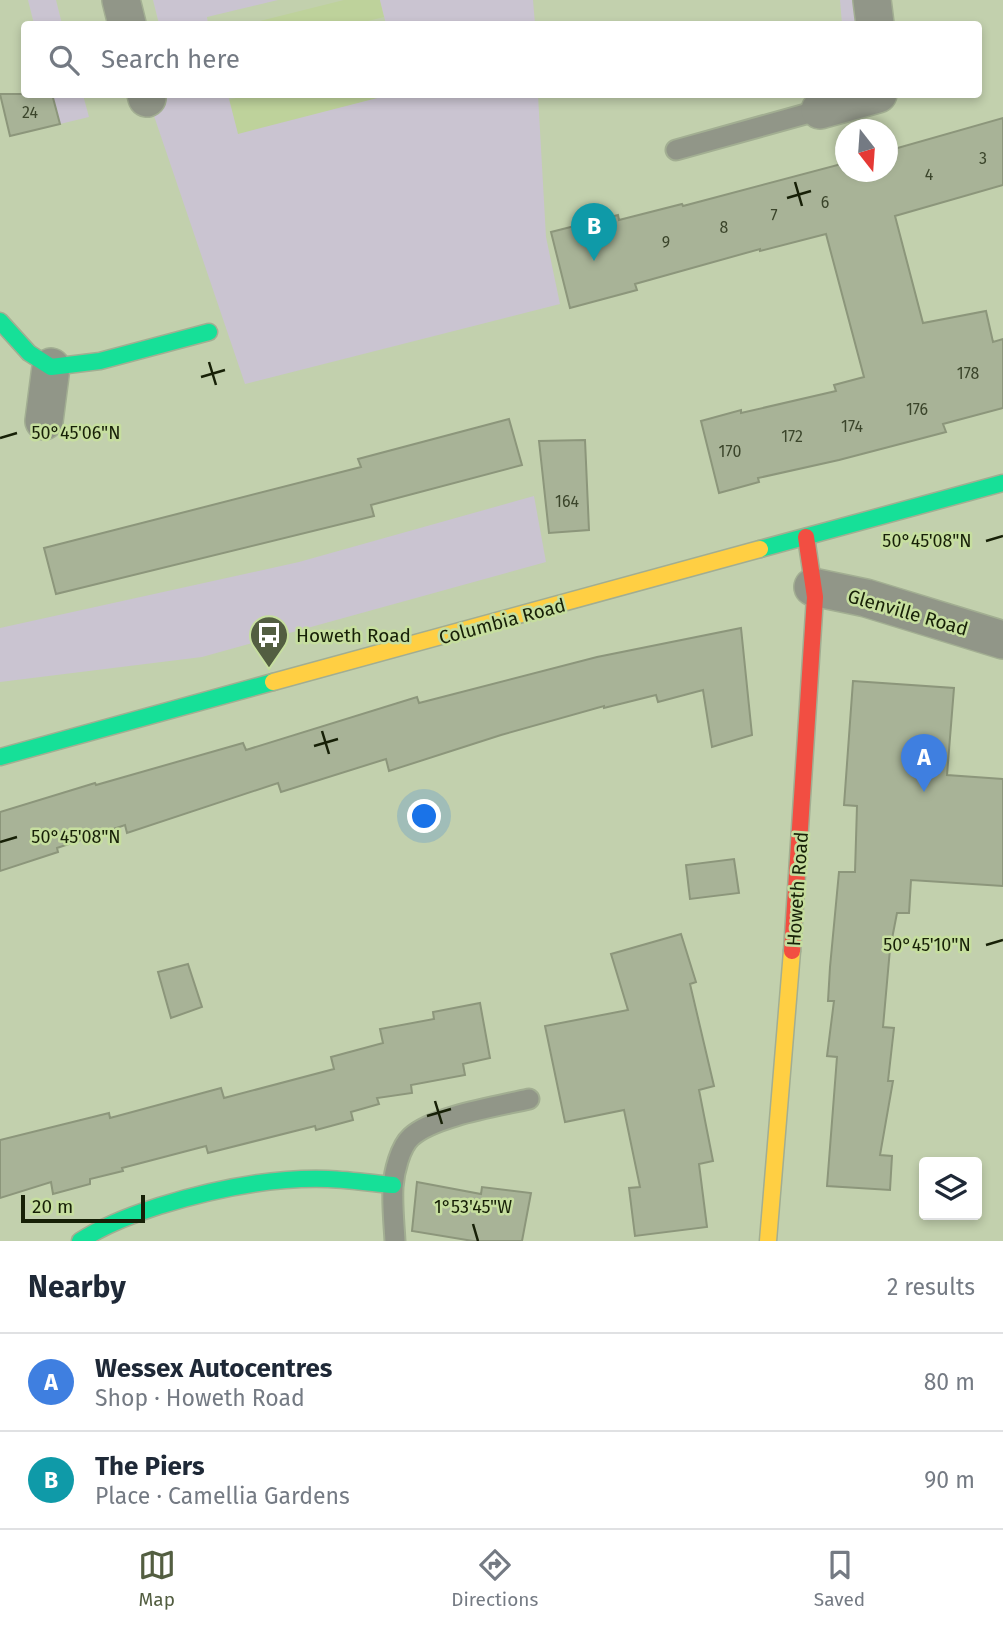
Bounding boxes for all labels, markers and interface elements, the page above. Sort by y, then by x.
search box [21,21,982,98]
icon: search [45,41,83,79]
text: Search here [101,44,240,75]
house number: 24 [22,103,38,122]
north arrow [835,119,898,182]
house number: 3 [979,149,987,168]
house number: 4 [925,165,934,184]
house number: 6 [821,193,829,212]
pin: B [571,203,617,261]
house number: 7 [770,206,778,225]
house number: 8 [720,218,729,237]
house number: 9 [662,233,670,252]
house number: 178 [957,364,979,383]
house number: 176 [906,400,928,419]
house number: 174 [841,417,863,436]
text: 50°45'06"N [32,422,120,444]
house number: 172 [781,427,803,446]
house number: 170 [719,442,741,461]
house number: 164 [555,492,579,511]
text: 50°45'08"N [882,530,972,552]
street label: Glenville Road [845,584,971,641]
street label: Columbia Road [436,594,568,649]
bus stop icon: Howeth Road [248,614,290,669]
place label: Howeth Road [296,624,411,647]
pin: A [901,734,947,792]
your location [407,799,441,833]
text: 50°45'08"N [31,826,121,848]
street label: Howeth Road [782,831,813,947]
text: 50°45'10"N [883,934,971,956]
map controls [919,1157,982,1220]
button: layers [919,1157,982,1220]
scale bar [21,1192,145,1224]
text: 20 m [32,1195,73,1218]
text: 1°53'45"W [434,1196,512,1218]
text: Nearby [28,1269,126,1305]
text: 2 results [887,1273,975,1301]
text: Wessex Autocentres [95,1353,332,1384]
text: A [44,1368,58,1396]
text: 80 m [924,1368,975,1396]
text: Shop · Howeth Road [95,1384,305,1412]
text: The Piers [95,1451,205,1482]
text: B [44,1466,58,1494]
text: 90 m [924,1466,975,1494]
text: Place · Camellia Gardens [95,1482,350,1510]
tab: Map [138,1546,176,1611]
tab: Directions [451,1546,538,1611]
tab: Saved [814,1546,865,1611]

